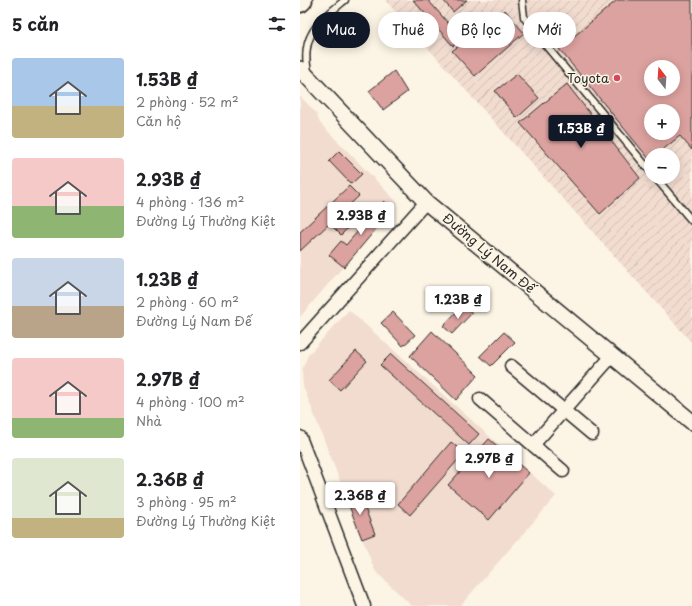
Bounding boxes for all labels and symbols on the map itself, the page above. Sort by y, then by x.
north arrow [644,60,680,96]
place label: Toyota [567,68,610,87]
marker: Toyota [612,73,622,83]
pin: 1.53B ₫ [544,115,618,149]
pin: 2.93B ₫ [324,202,398,236]
street label: Đường Lý Nam Đế [439,208,541,298]
pin: 1.23B ₫ [421,286,495,320]
pin: 2.97B ₫ [452,445,526,479]
pin: 2.36B ₫ [323,482,397,516]

